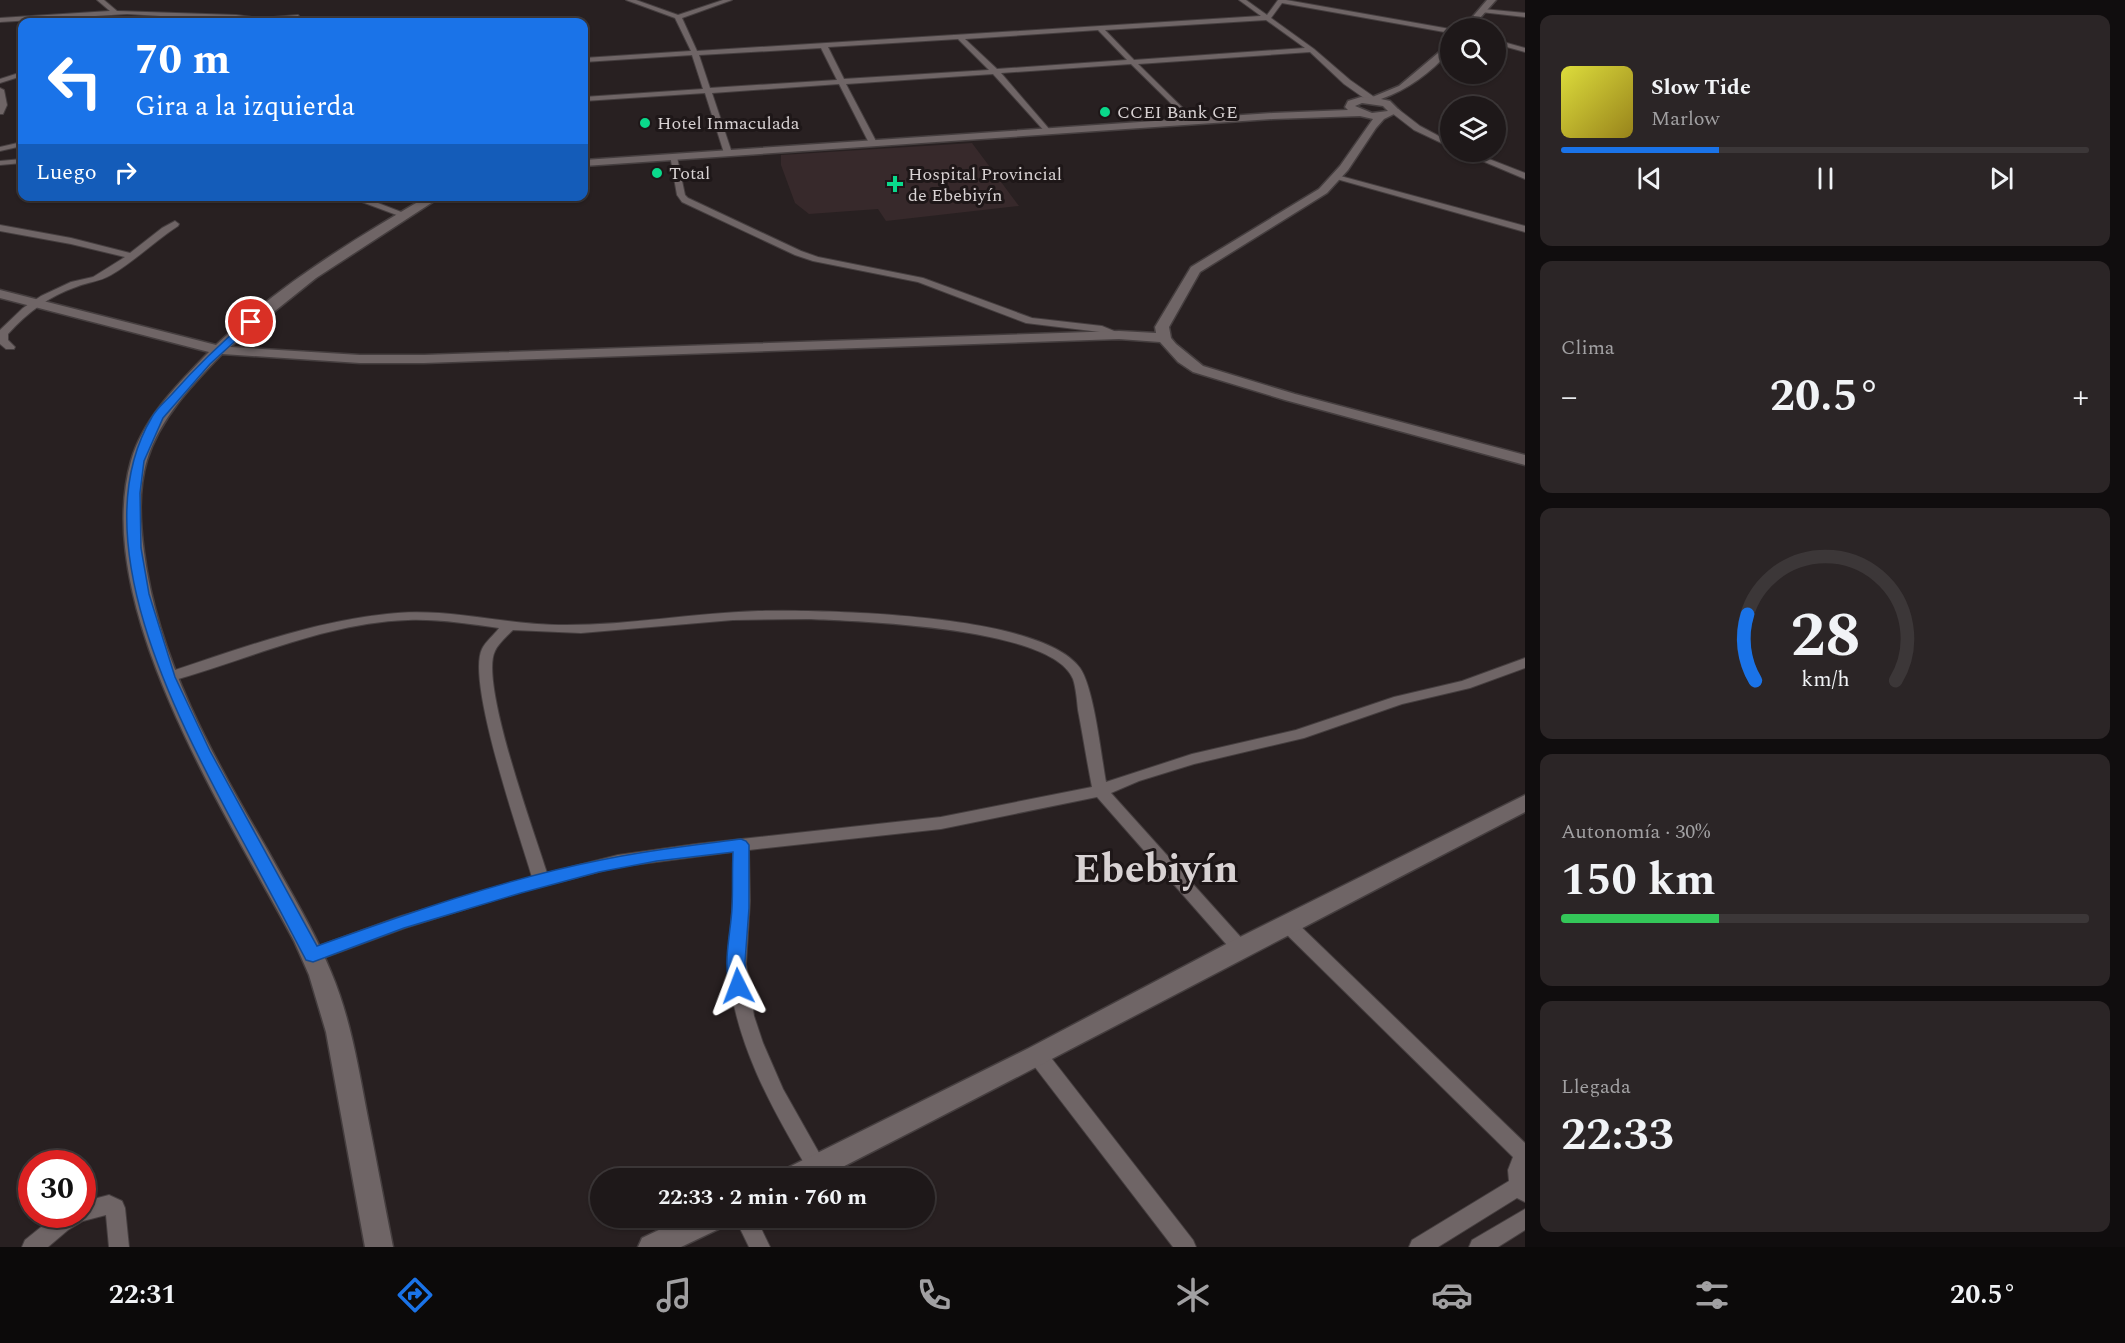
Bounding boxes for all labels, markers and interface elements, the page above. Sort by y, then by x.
map controls [1440,18,1506,162]
button: search [1440,18,1506,84]
text: 70 m [135,29,230,92]
icon: left [36,42,114,120]
text: Slow Tide [1651,71,1751,104]
text: Gira a la izquierda [135,86,355,128]
button: layers [1440,96,1506,162]
place label: CCEI Bank GE [1117,99,1238,126]
text: Marlow [1651,104,1720,134]
marker: CCEI Bank GE [1098,105,1112,119]
place label: Hotel Inmaculada [657,110,800,137]
marker: Hotel Inmaculada [638,116,652,130]
text: Luego [36,156,97,189]
icon: right [109,156,142,189]
place label: Total [669,160,710,187]
place label: Hospital Provincial de Ebebiyín [908,161,1062,209]
icon: previous [1633,162,1666,195]
icon: pause [1809,162,1842,195]
icon: next [1985,162,2018,195]
marker: Total [650,166,664,180]
marker: Hospital Provincial de Ebebiyín [886,175,904,193]
pin [225,296,276,347]
icon: arrive [234,305,267,338]
text: Clima [1561,333,1615,363]
text: 20.5° [1770,362,1880,431]
text: − [1561,372,1578,422]
text: + [2072,372,2089,422]
text: 28 [1790,589,1860,684]
text: km/h [1801,663,1849,696]
text: Autonomía · 30% [1561,817,1710,847]
district label: Ebebiyín [1074,840,1238,901]
text: 150 km [1561,846,1716,915]
position arrow [706,954,770,1018]
text: Llegada [1561,1072,1631,1102]
text: 22:33 [1561,1101,1674,1170]
speed limit sign: 30 [18,1150,96,1228]
text: 22:33 · 2 min · 760 m [658,1181,867,1214]
text: 22:31 [109,1274,177,1316]
icon: directions [394,1274,436,1316]
icon: music [653,1274,695,1316]
icon: phone [913,1274,955,1316]
icon: climate [1172,1274,1214,1316]
icon: car [1431,1274,1473,1316]
icon: filters [1691,1274,1733,1316]
text: 20.5° [1950,1274,2016,1316]

